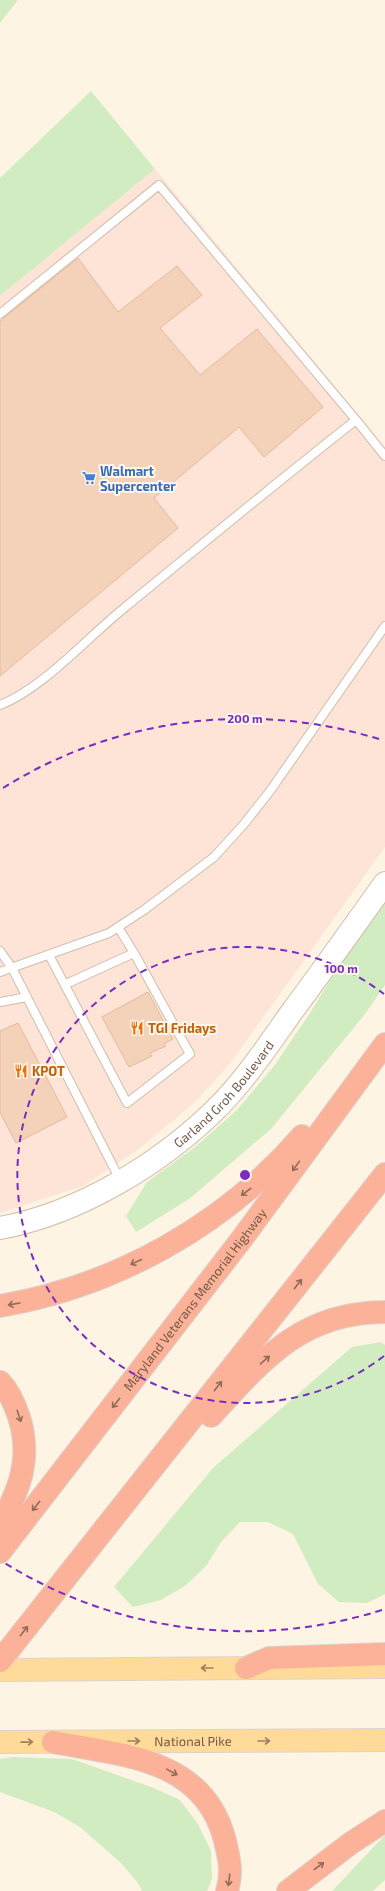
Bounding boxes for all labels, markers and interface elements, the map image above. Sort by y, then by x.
place label: Walmart Supercenter [100,463,176,494]
supermarket icon: Walmart Supercenter [81,470,97,486]
text: 200 m [227,711,263,725]
text: 100 m [324,961,358,975]
restaurant icon: TGI Fridays [129,1020,145,1036]
place label: TGI Fridays [148,1020,216,1036]
street label: Garland Groh Boulevard [170,1037,277,1151]
restaurant icon: KPOT [13,1063,29,1079]
place label: KPOT [32,1063,65,1079]
one-way arrow [292,1160,300,1171]
centre of rings [238,1168,252,1182]
one-way arrow [240,1188,251,1196]
street label: Maryland Veterans Memorial Highway [120,1205,270,1394]
one-way arrow [131,1259,143,1266]
one-way arrow [294,1279,303,1290]
one-way arrow [8,1300,21,1308]
one-way arrow [260,1355,270,1365]
one-way arrow [213,1381,222,1392]
one-way arrow [111,1398,120,1409]
one-way arrow [15,1409,23,1421]
one-way arrow [32,1501,40,1512]
one-way arrow [20,1625,29,1636]
one-way arrow [201,1664,214,1672]
street label: National Pike [154,1733,232,1749]
one-way arrow [127,1737,140,1745]
one-way arrow [257,1737,270,1745]
one-way arrow [20,1738,33,1746]
one-way arrow [166,1768,178,1776]
one-way arrow [313,1862,324,1870]
one-way arrow [225,1873,233,1886]

